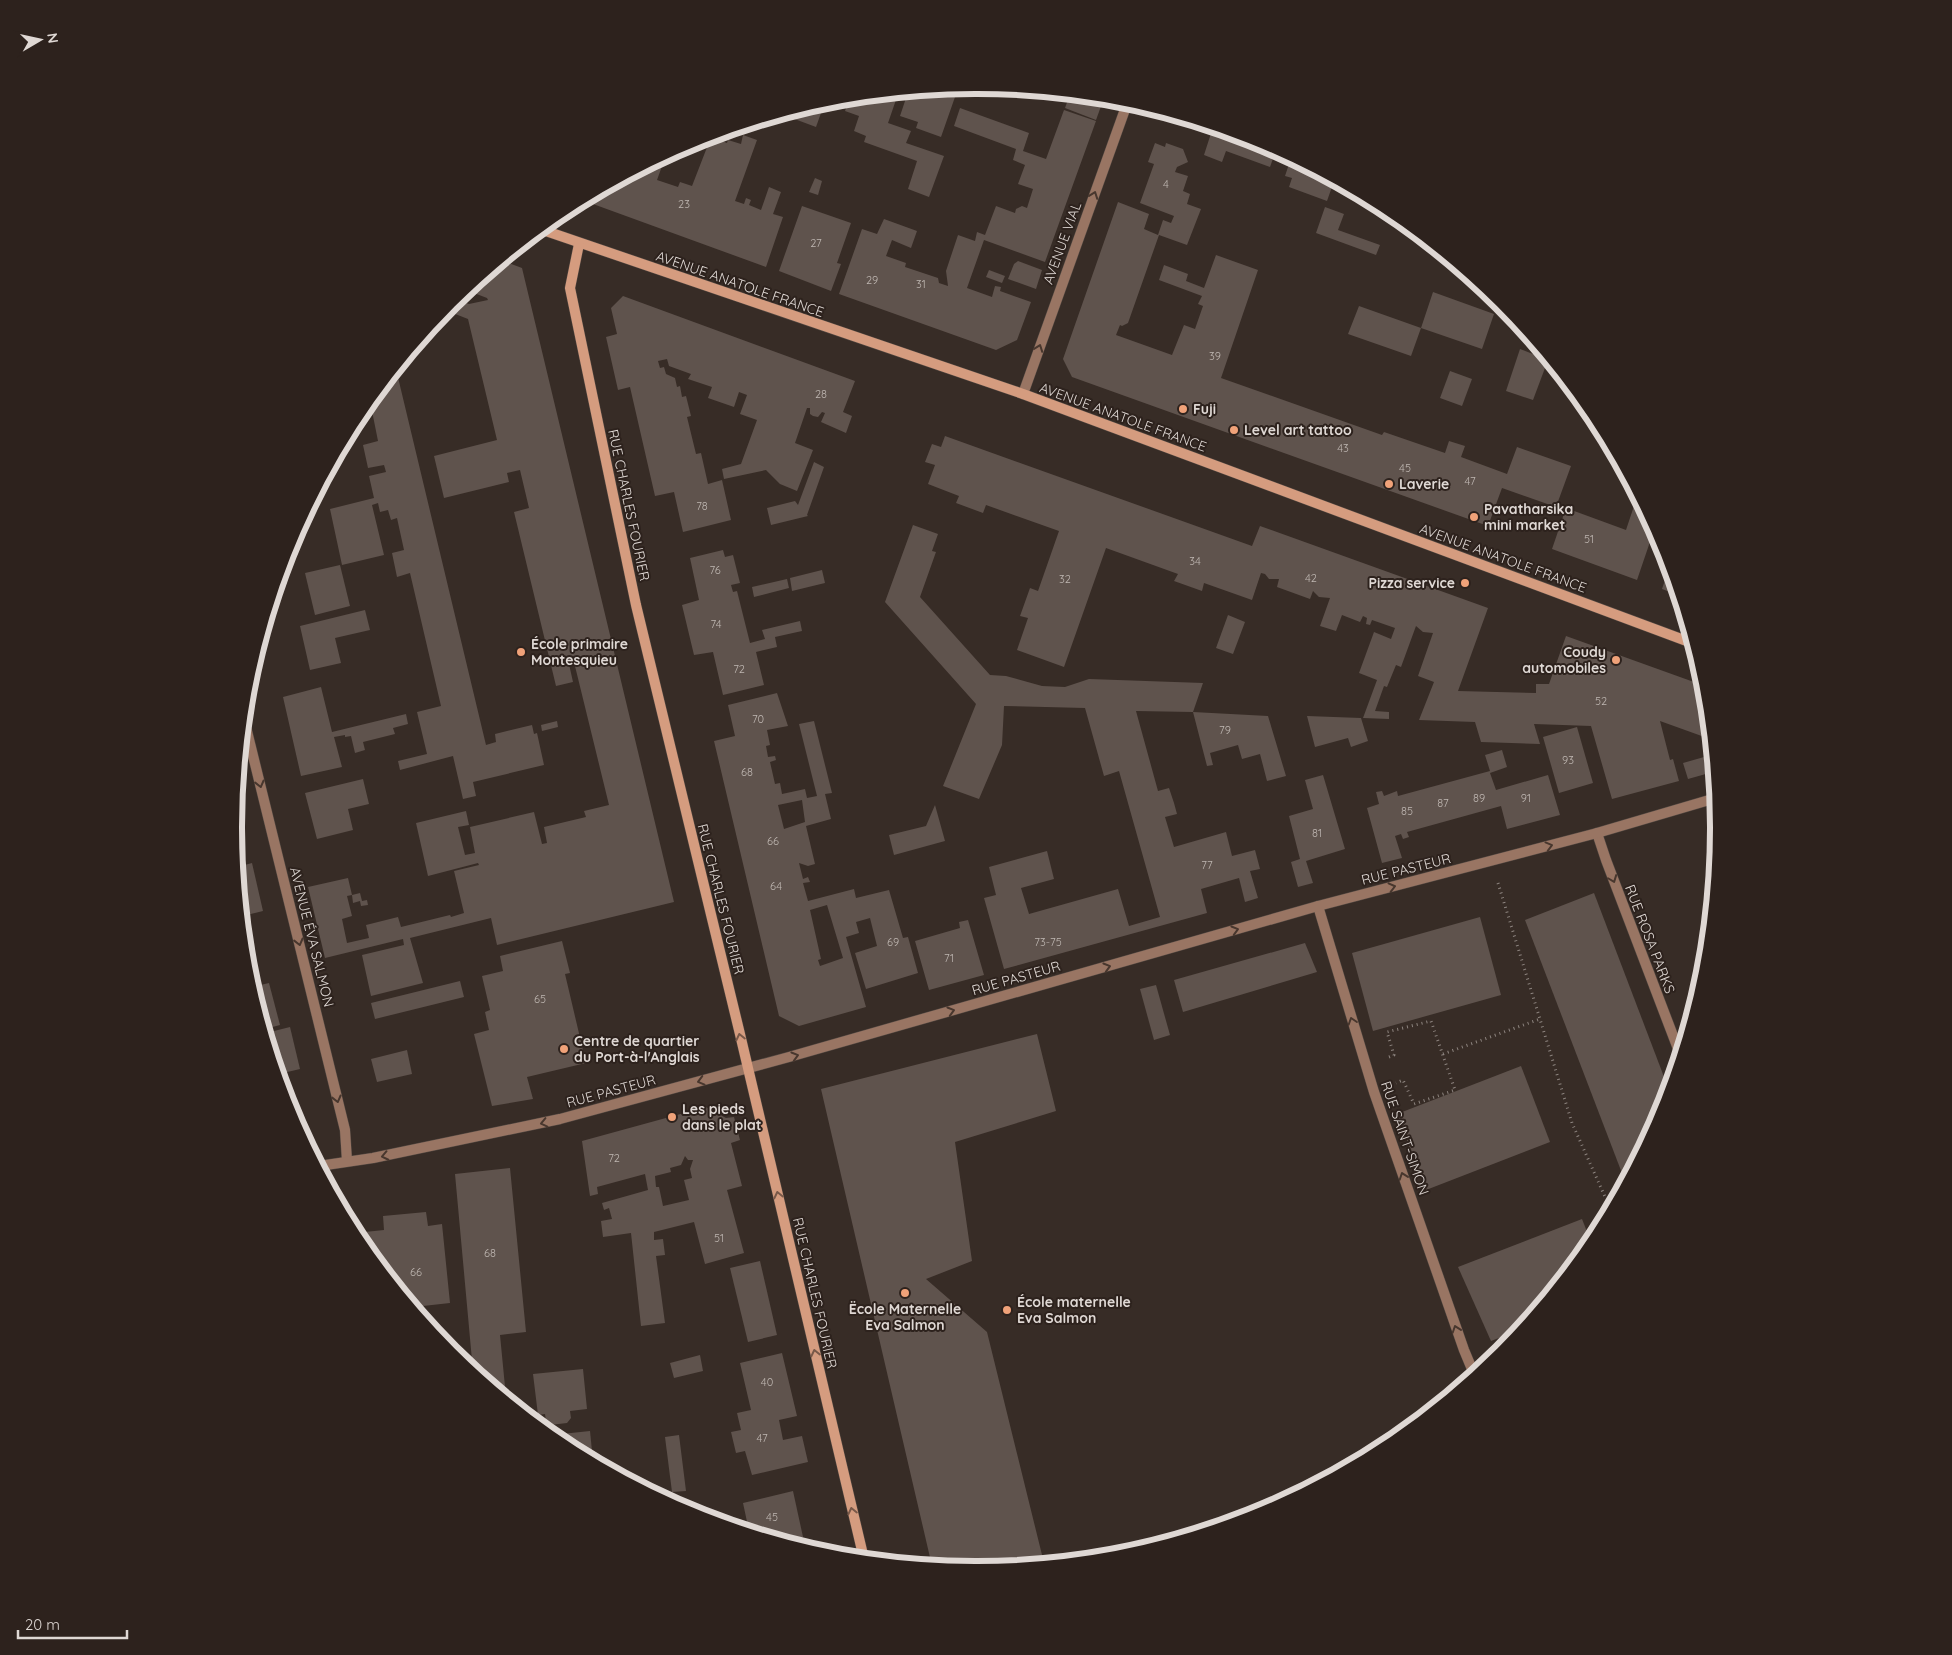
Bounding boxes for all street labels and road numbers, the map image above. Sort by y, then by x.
street label: AVENUE VIAL [1039,199,1085,287]
street label: AVENUE ANATOLE FRANCE [654,247,826,321]
street label: AVENUE ANATOLE FRANCE [1037,378,1209,456]
street label: RUE CHARLES FOURIER [604,428,654,582]
street label: AVENUE ANATOLE FRANCE [1417,519,1589,597]
street label: RUE CHARLES FOURIER [694,822,748,976]
street label: RUE PASTEUR [1359,849,1453,889]
street label: AVENUE ÉVA SALMON [286,865,338,1009]
street label: RUE ROSA PARKS [1621,882,1679,996]
street label: RUE PASTEUR [970,957,1062,999]
street label: RUE PASTEUR [564,1070,658,1112]
street label: RUE SAINT-SIMON [1377,1079,1433,1197]
street label: RUE CHARLES FOURIER [789,1216,841,1370]

